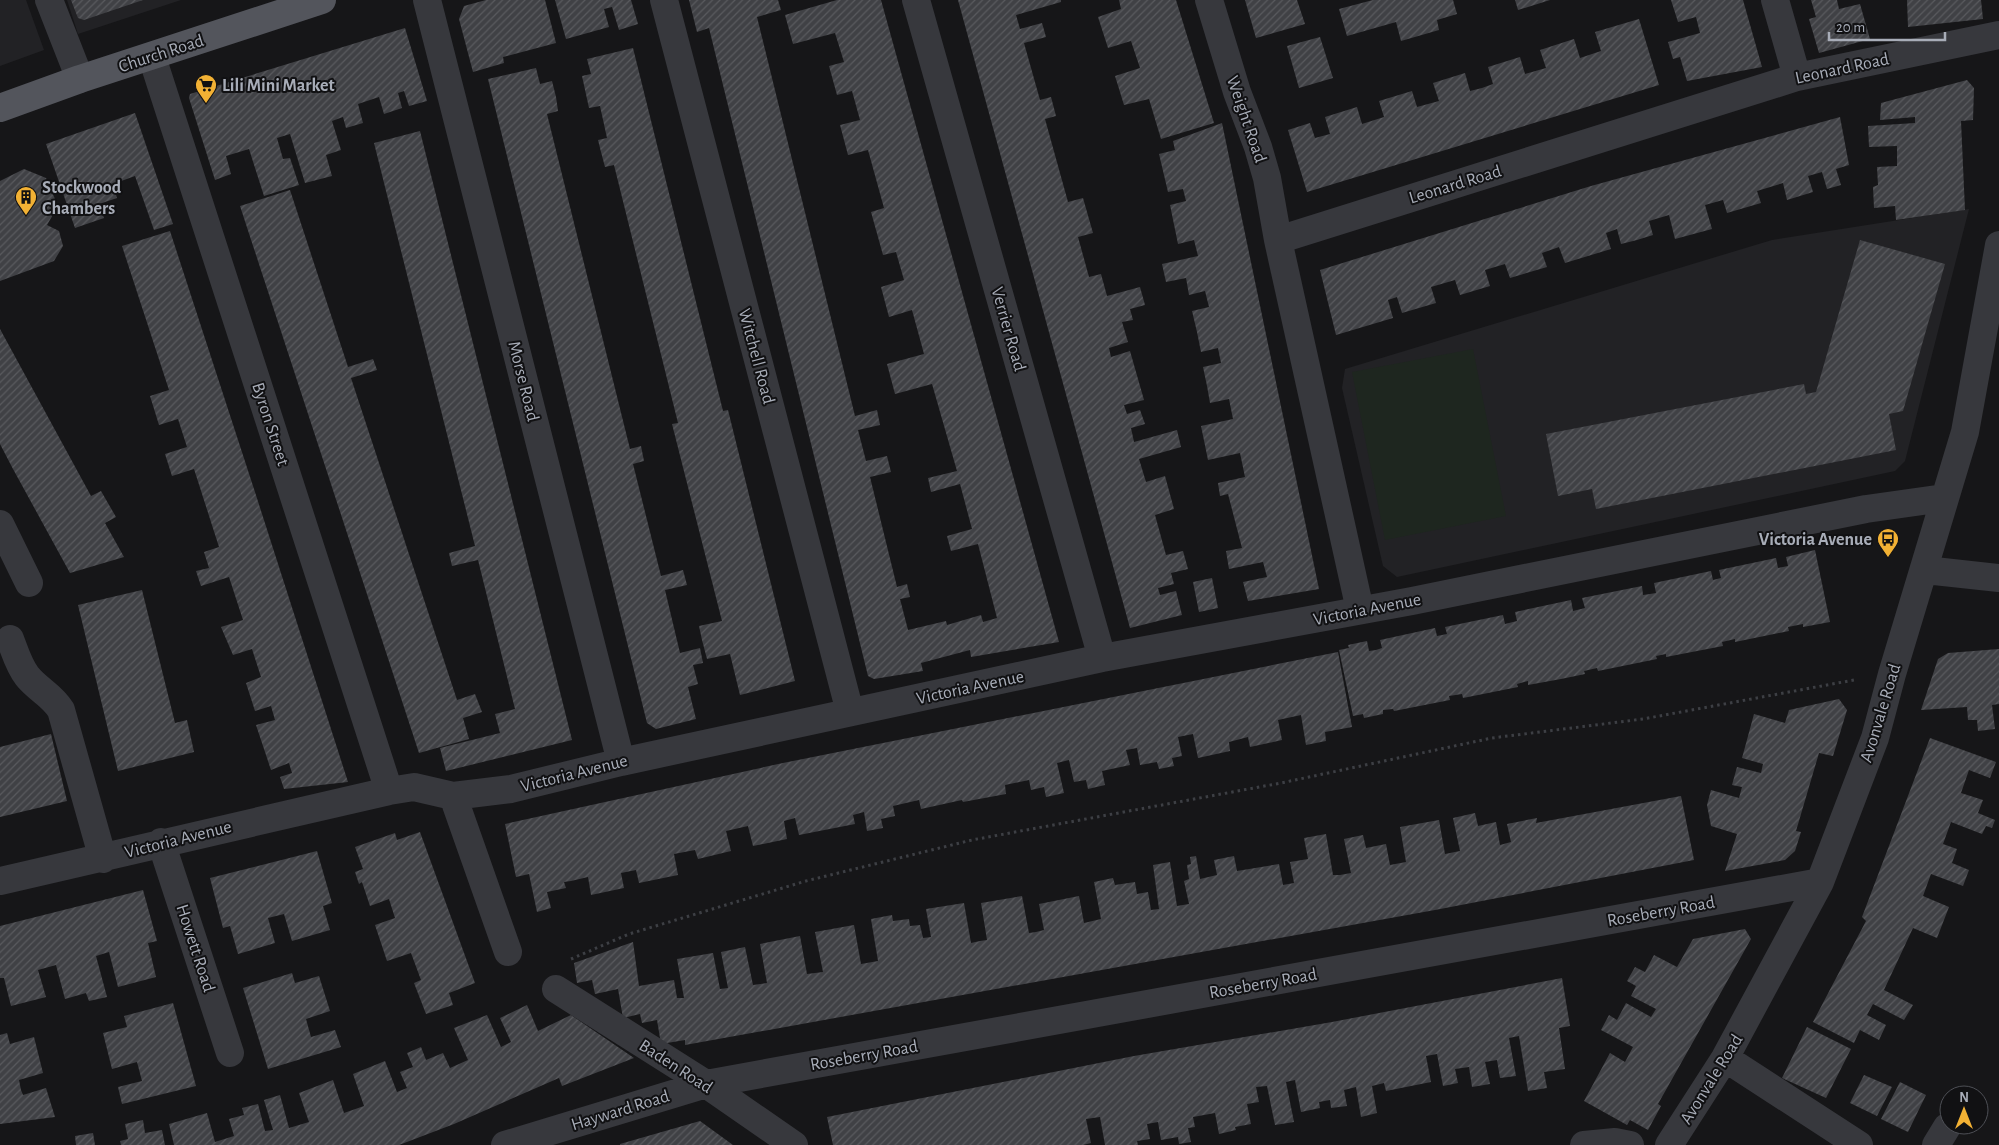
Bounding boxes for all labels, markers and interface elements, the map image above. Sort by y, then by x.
scale bar [1829,10,1945,42]
text: 20 m [1836,20,1865,35]
street label: Church Road [116,32,206,76]
street label: Leonard Road [1794,50,1891,88]
supermarket icon: Lili Mini Market [194,73,218,104]
street label: Weight Road [1223,74,1269,165]
place label: Lili Mini Market [222,77,335,95]
street label: Leonard Road [1407,162,1504,208]
place label: Stockwood Chambers [42,179,122,218]
building icon: Stockwood Chambers [14,185,38,216]
street label: Verrier Road [987,285,1029,373]
street label: Witchell Road [735,307,777,406]
street label: Morse Road [504,339,542,423]
street label: Byron Street [248,380,292,468]
bus stop icon: Victoria Avenue [1876,527,1900,558]
place label: Victoria Avenue [1759,531,1872,549]
street label: Victoria Avenue [1312,591,1423,629]
street label: Avonvale Road [1857,662,1905,765]
street label: Victoria Avenue [915,668,1026,708]
street label: Victoria Avenue [519,752,630,796]
street label: Victoria Avenue [123,818,234,862]
street label: Roseberry Road [1606,894,1716,930]
street label: Howett Road [172,902,218,994]
street label: Roseberry Road [1208,966,1318,1002]
street label: Avonvale Road [1677,1031,1747,1128]
street label: Baden Road [635,1037,715,1097]
street label: Roseberry Road [809,1038,919,1074]
north arrow [1939,1085,1989,1135]
street label: Hayward Road [569,1087,672,1134]
text: N [1959,1091,1969,1105]

